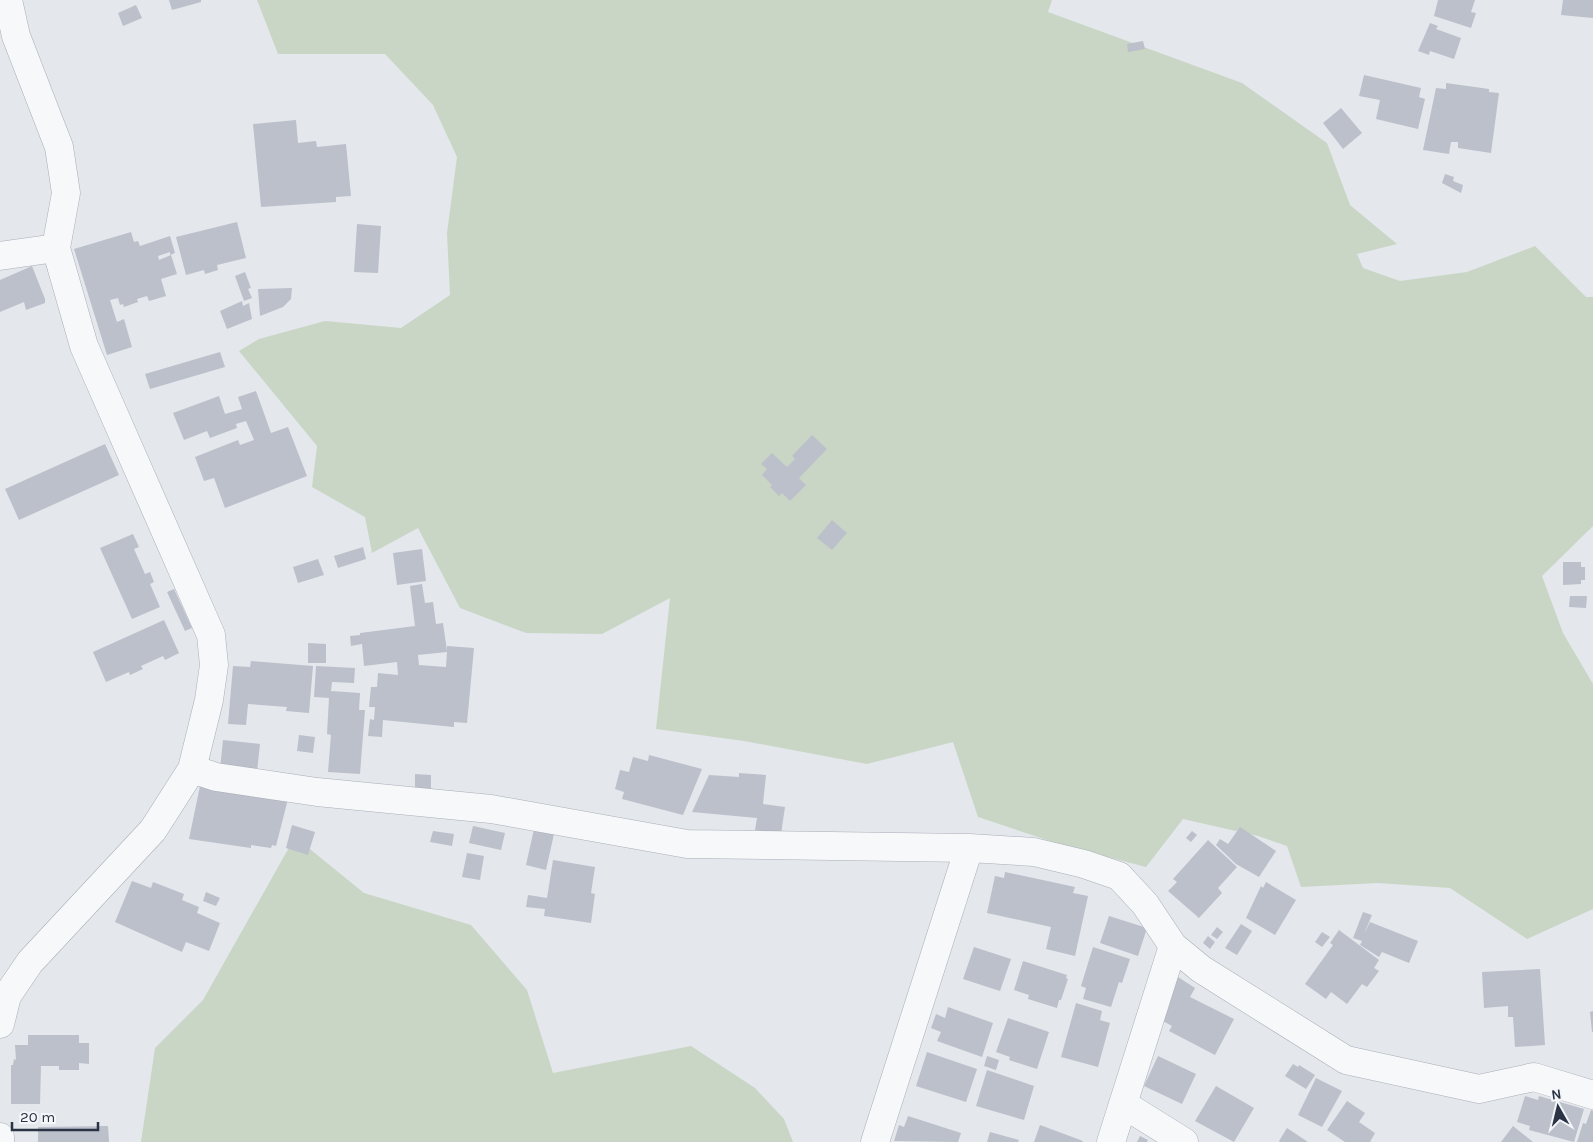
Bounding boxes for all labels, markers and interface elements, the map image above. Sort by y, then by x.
north arrow [1533,1082,1583,1132]
text: N [1550,1086,1562,1104]
scale bar [12,1100,99,1132]
text: 20 m [20,1108,55,1126]

